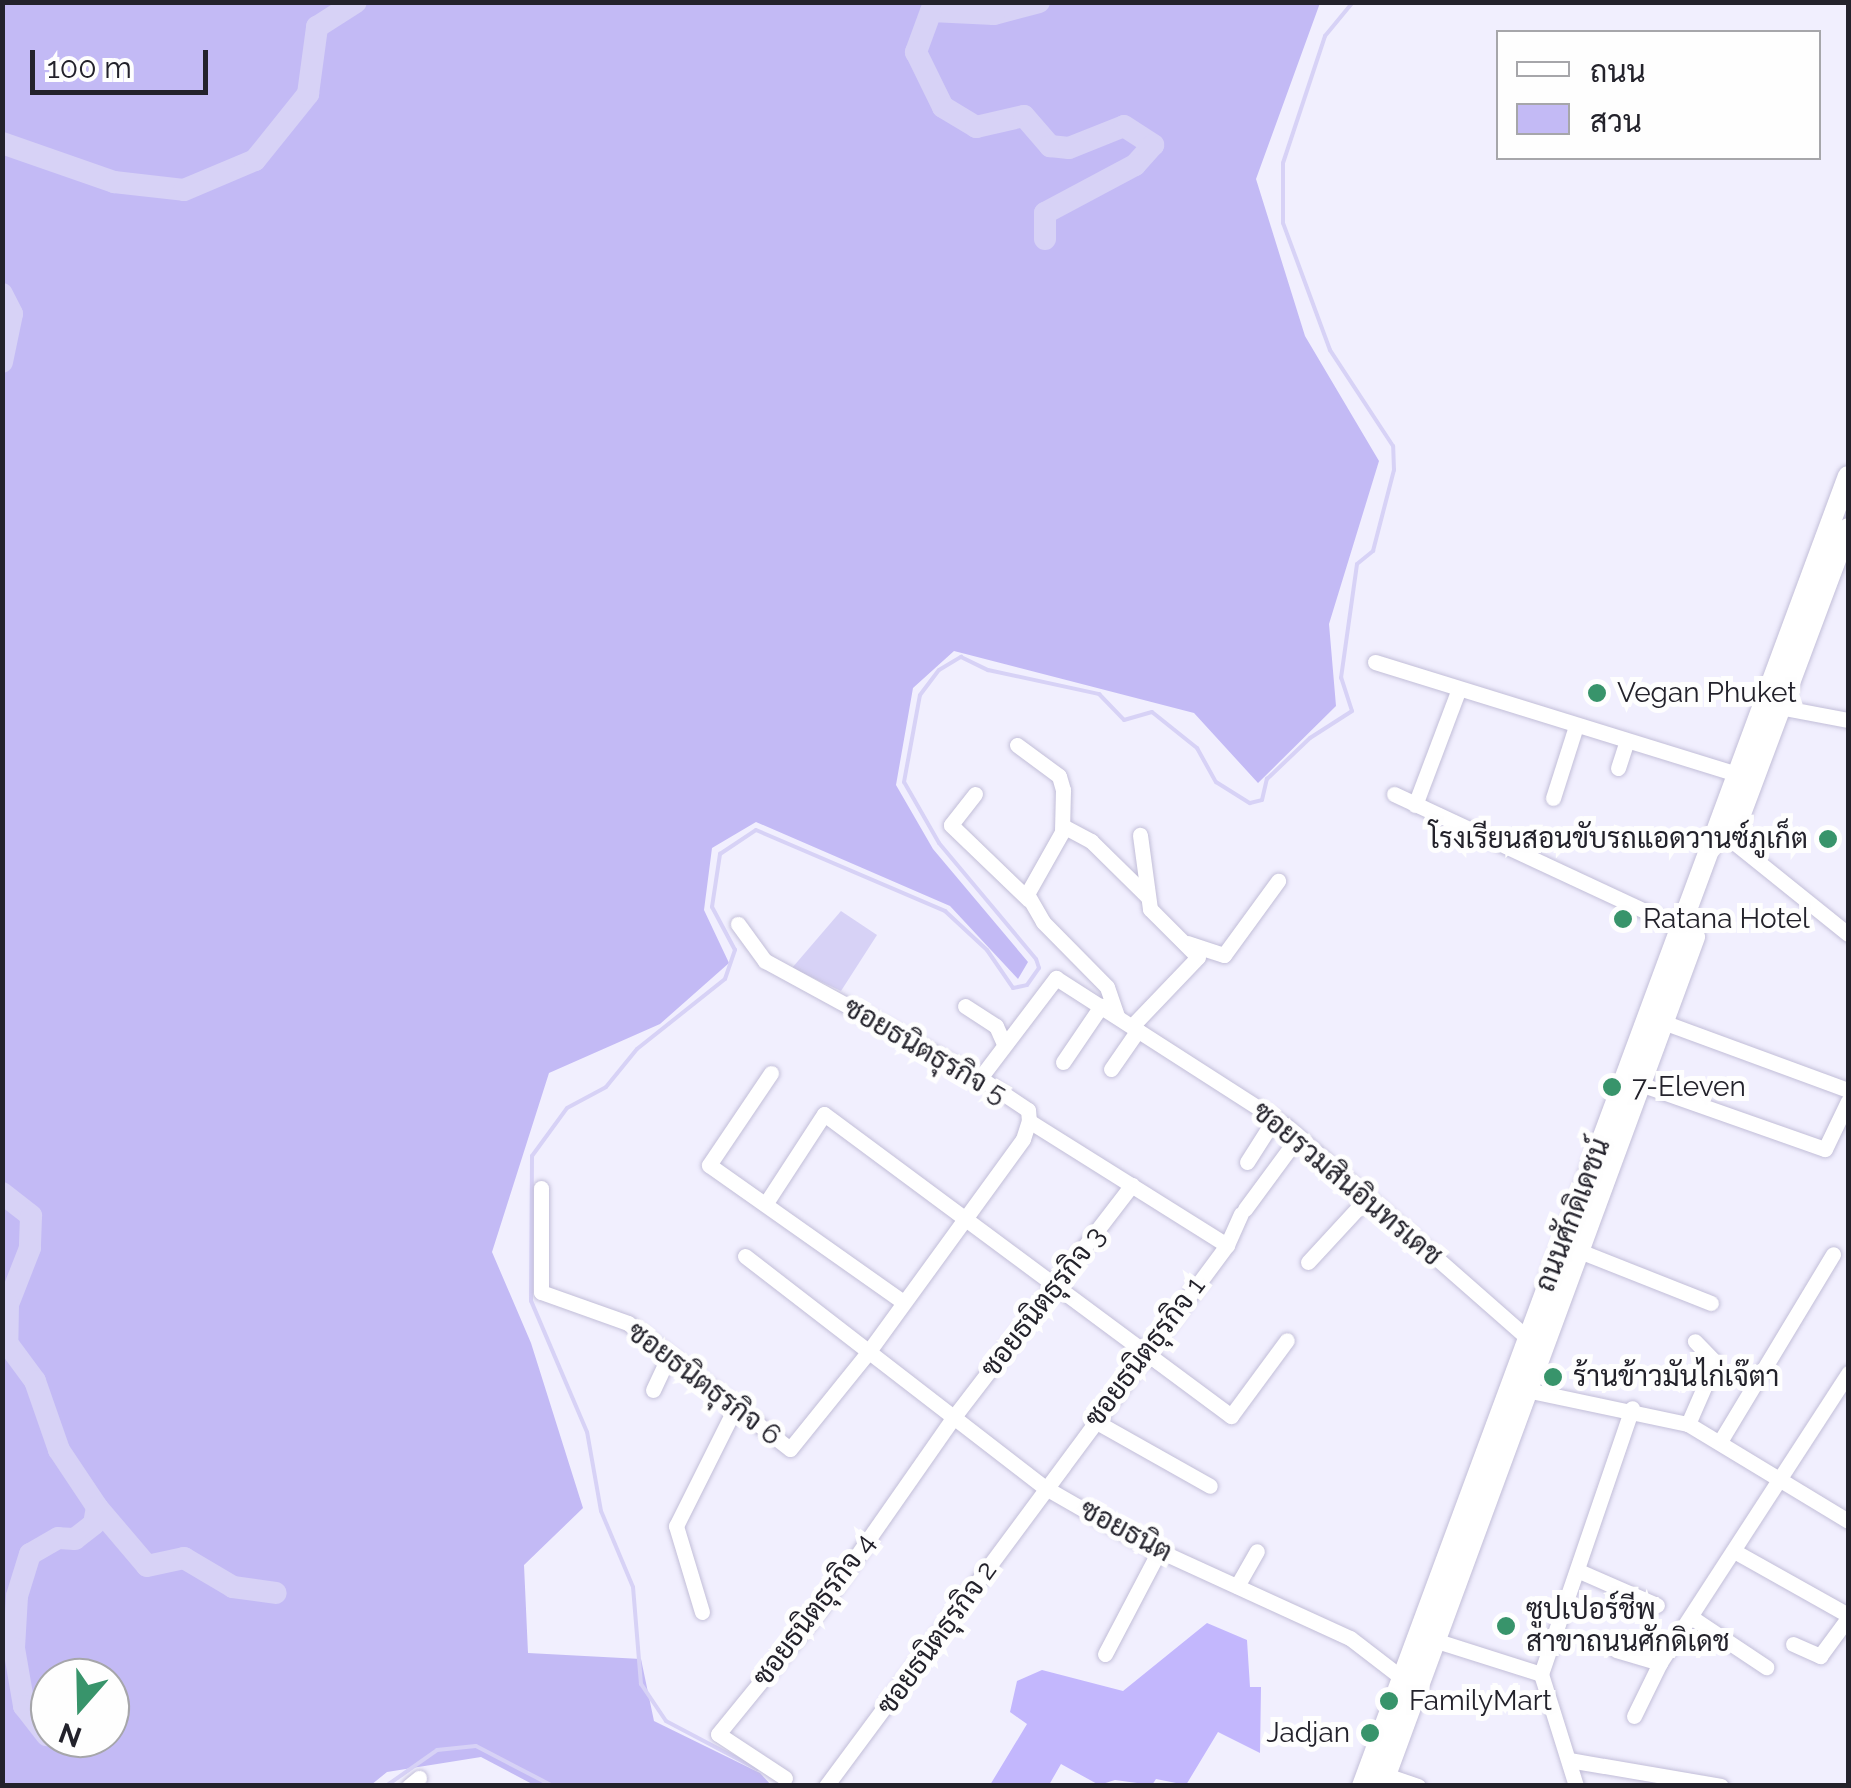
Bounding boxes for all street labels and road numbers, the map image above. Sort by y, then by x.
street label: ซอยธนิตธุรกิจ 5 [838,991,1012,1111]
street label: ซอยรวมสินอินทรเดช [1245,1095,1449,1273]
street label: ถนนศักดิเดชน์ [1528,1134,1618,1296]
street label: ซอยธนิตธุรกิจ 3 [974,1220,1112,1384]
street label: ซอยธนิตธุรกิจ 1 [1078,1270,1212,1434]
street label: ซอยธนิตธุรกิจ 6 [620,1315,788,1453]
street label: ซอยธนิต [1074,1493,1178,1569]
street label: ซอยธนิตธุรกิจ 4 [746,1527,882,1693]
street label: ซอยธนิตธุรกิจ 2 [870,1555,1004,1721]

